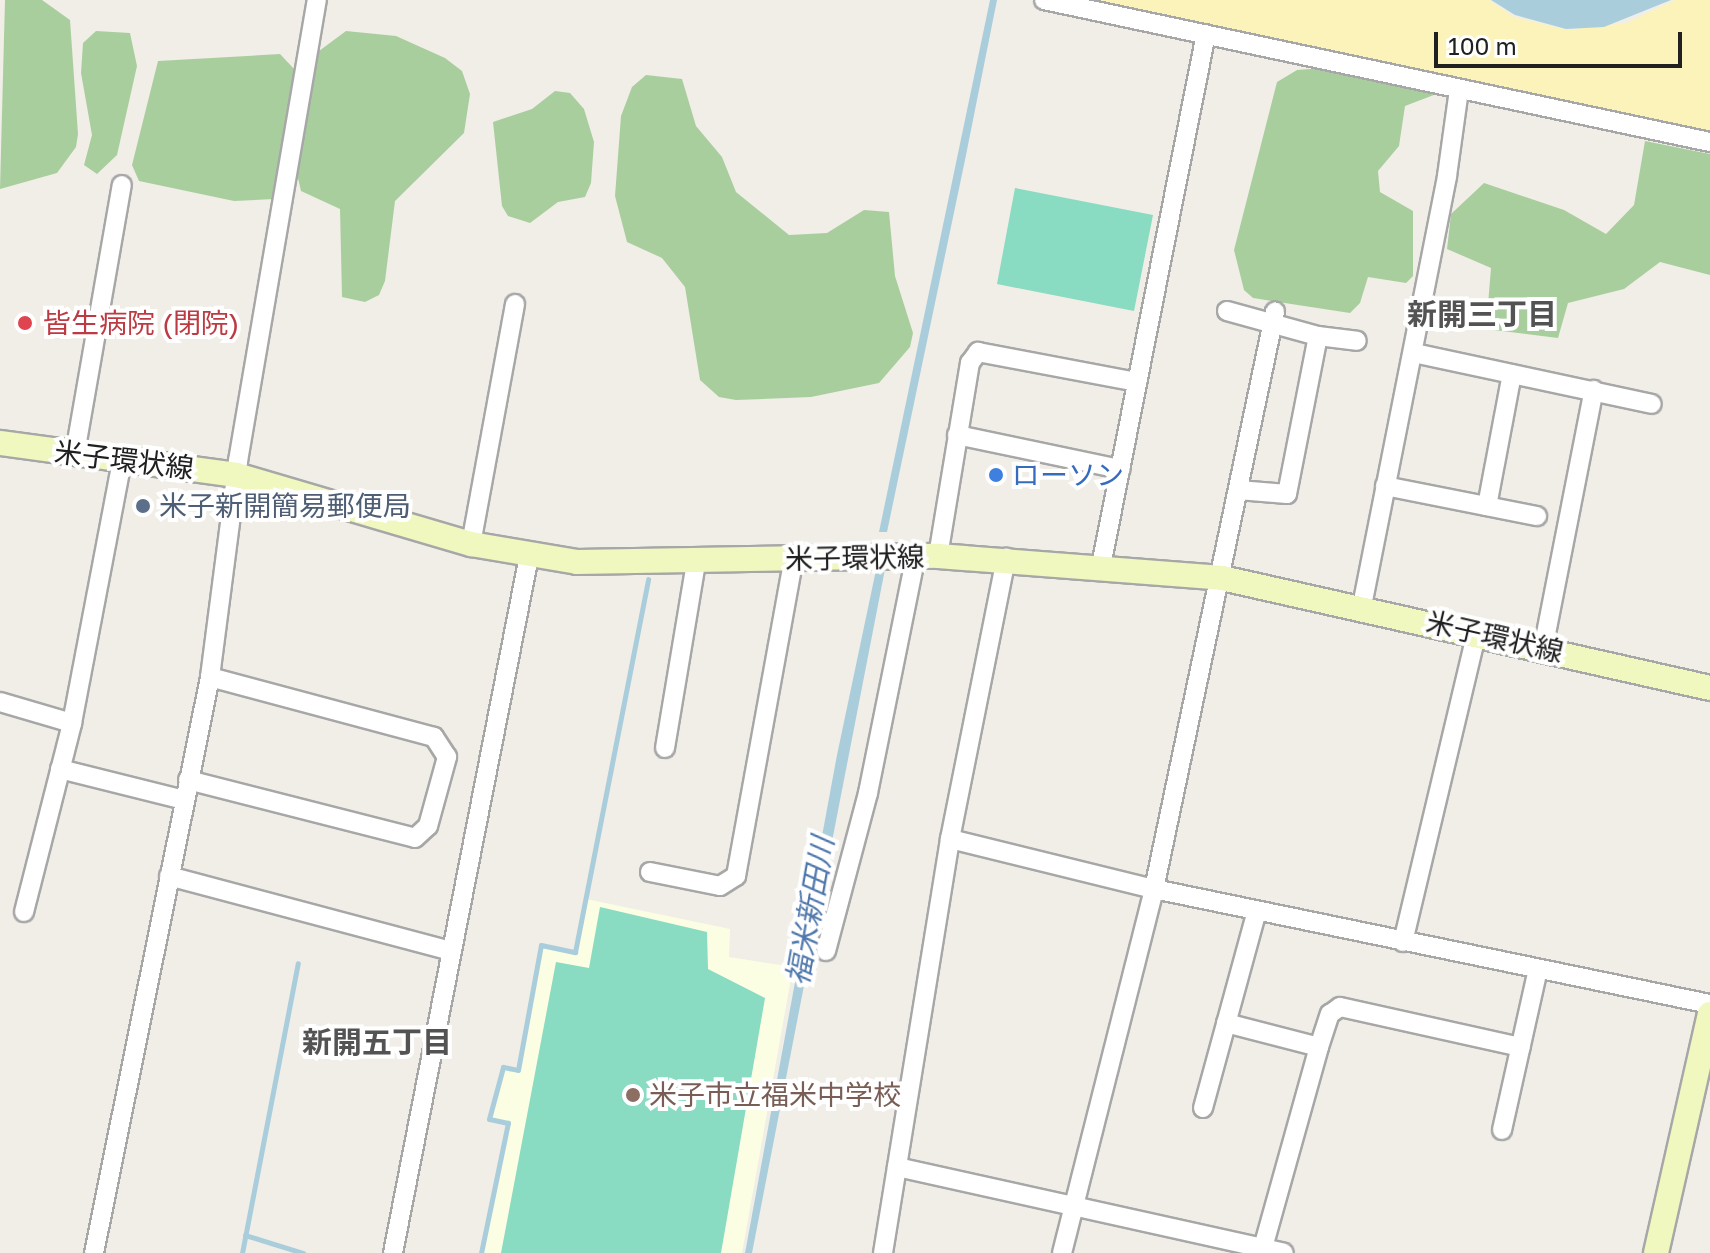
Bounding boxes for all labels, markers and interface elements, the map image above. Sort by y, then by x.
scale bar [1438,16,1686,66]
text: 100 m [1448,31,1517,60]
district label: 新開三丁目 [1407,296,1557,332]
place label: 皆生病院 (閉院) [43,306,239,340]
marker: 皆生病院 (閉院) [14,312,36,334]
street label: 米子環状線 [52,435,196,485]
place label: ローソン [1012,458,1124,492]
marker: ローソン [987,466,1005,484]
place label: 米子新開簡易郵便局 [159,489,411,523]
marker: 米子新開簡易郵便局 [134,497,152,515]
street label: 米子環状線 [785,540,925,576]
street label: 米子環状線 [1423,605,1567,669]
water label: 福米新田川 [779,834,841,988]
district label: 新開五丁目 [302,1024,452,1060]
place label: 米子市立福米中学校 [649,1078,901,1112]
marker: 米子市立福米中学校 [624,1086,642,1104]

